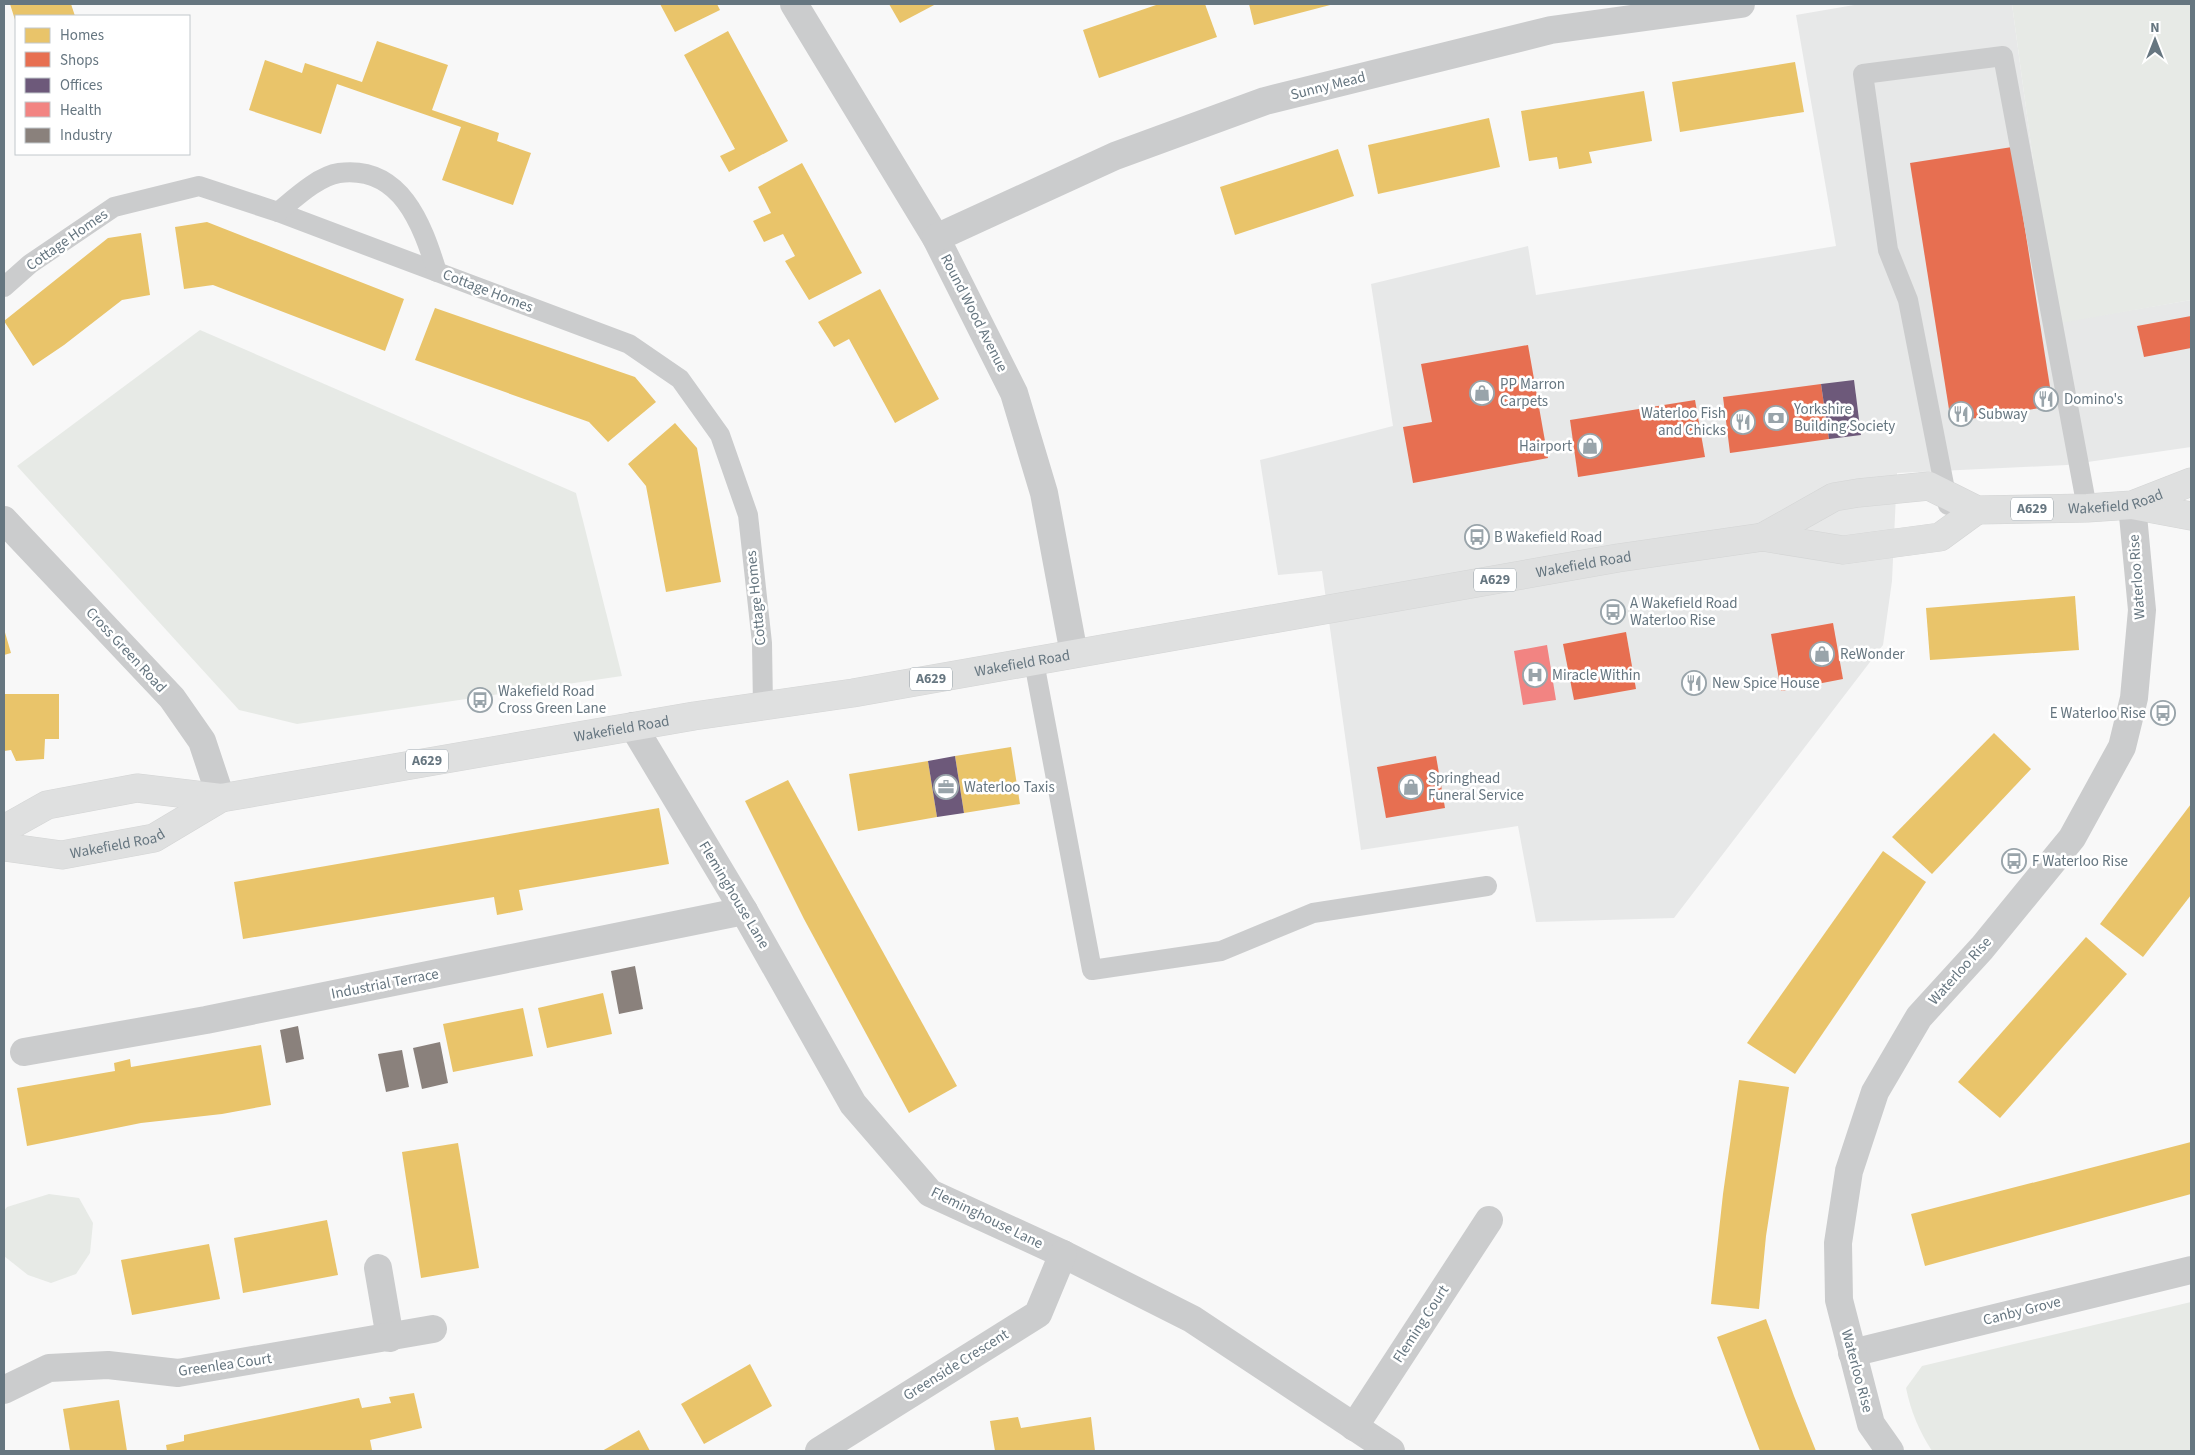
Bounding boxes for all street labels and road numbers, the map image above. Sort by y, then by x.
street label: Sunny Mead [1288,67,1368,105]
street label: Cottage Homes [22,204,112,276]
street label: Round Wood Avenue [935,250,1013,376]
street label: Cottage Homes [440,264,536,318]
street label: Wakefield Road [2068,483,2166,519]
road number: A629 [2011,498,2053,520]
street label: Waterloo Rise [2124,534,2150,620]
street label: Wakefield Road [1534,546,1633,583]
street label: Cottage Homes [741,549,771,647]
road number: A629 [1474,568,1516,592]
street label: Cross Green Road [81,603,171,697]
street label: Wakefield Road [973,644,1072,682]
road number: A629 [910,668,952,691]
street label: Wakefield Road [572,710,671,747]
road number: A629 [406,749,448,772]
street label: Wakefield Road [68,823,169,864]
street label: Fleminghouse Lane [694,837,774,953]
street label: Waterloo Rise [1924,932,1996,1010]
street label: Industrial Terrace [329,963,441,1005]
street label: Fleminghouse Lane [927,1182,1047,1254]
street label: Fleming Court [1388,1281,1454,1367]
street label: Canby Grove [1981,1291,2063,1331]
street label: Greenside Crescent [899,1324,1013,1406]
street label: Waterloo Rise [1836,1327,1878,1415]
street label: Greenlea Court [177,1348,273,1382]

